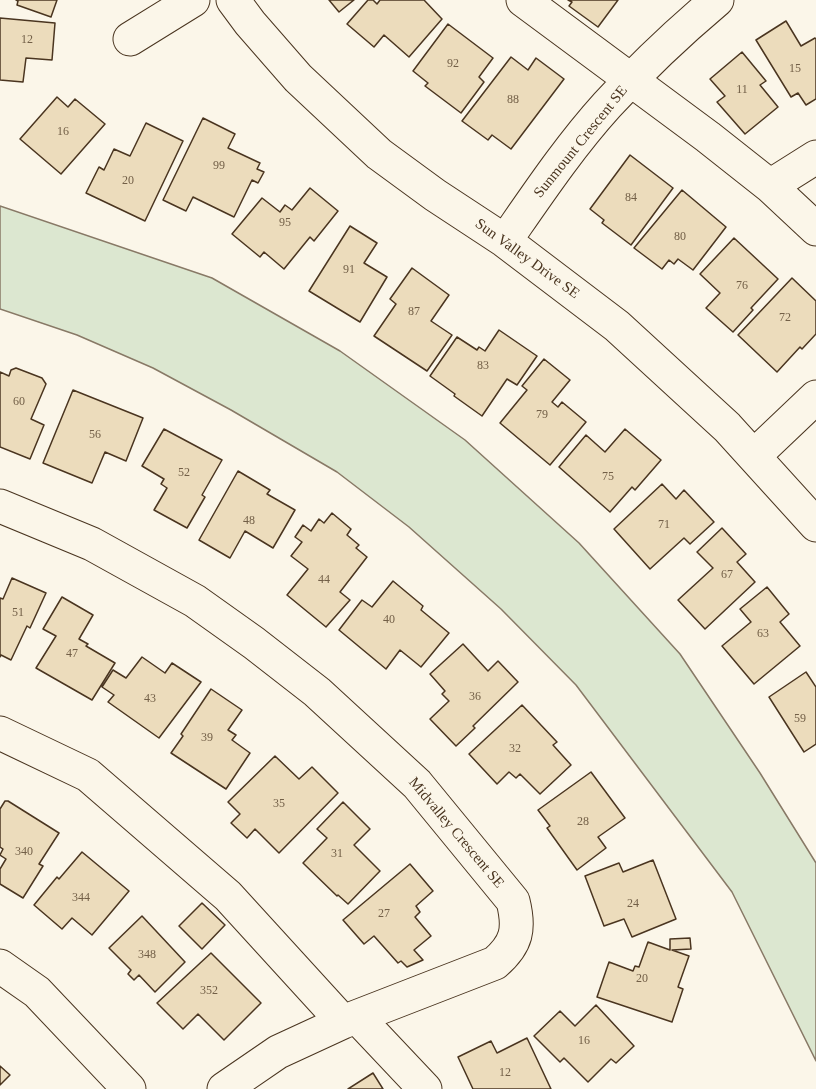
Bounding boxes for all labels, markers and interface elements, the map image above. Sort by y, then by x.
house number: 12 [21,33,33,47]
house number: 92 [447,57,459,71]
house number: 15 [789,62,801,76]
street label: Sunmount Crescent SE [530,82,632,202]
house number: 11 [736,83,748,97]
house number: 88 [507,93,519,107]
house number: 16 [57,125,69,139]
house number: 99 [213,159,225,173]
house number: 20 [122,174,134,188]
house number: 84 [625,191,637,205]
street label: Sun Valley Drive SE [471,215,583,303]
house number: 95 [279,216,291,230]
house number: 80 [674,230,686,244]
house number: 91 [343,263,355,277]
house number: 76 [736,279,748,293]
house number: 87 [408,305,420,319]
house number: 72 [779,311,791,325]
house number: 83 [477,359,489,373]
house number: 60 [13,395,25,409]
house number: 79 [536,408,548,422]
house number: 56 [89,428,101,442]
house number: 52 [178,466,190,480]
house number: 75 [602,470,614,484]
house number: 48 [243,514,255,528]
house number: 71 [658,518,670,532]
house number: 67 [721,568,733,582]
house number: 44 [318,573,330,587]
house number: 51 [12,606,24,620]
house number: 40 [383,613,395,627]
house number: 63 [757,627,769,641]
house number: 47 [66,647,78,661]
house number: 36 [469,690,481,704]
house number: 43 [144,692,156,706]
house number: 59 [794,712,806,726]
house number: 39 [201,731,213,745]
house number: 32 [509,742,521,756]
street label: Midvalley Crescent SE [404,774,508,892]
house number: 35 [273,797,285,811]
house number: 28 [577,815,589,829]
house number: 340 [15,845,33,859]
house number: 31 [331,847,343,861]
house number: 344 [72,891,90,905]
house number: 24 [627,897,639,911]
house number: 27 [378,907,390,921]
house number: 348 [138,948,156,962]
house number: 20 [636,972,648,986]
house number: 352 [200,984,218,998]
house number: 16 [578,1034,590,1048]
house number: 12 [499,1066,511,1080]

